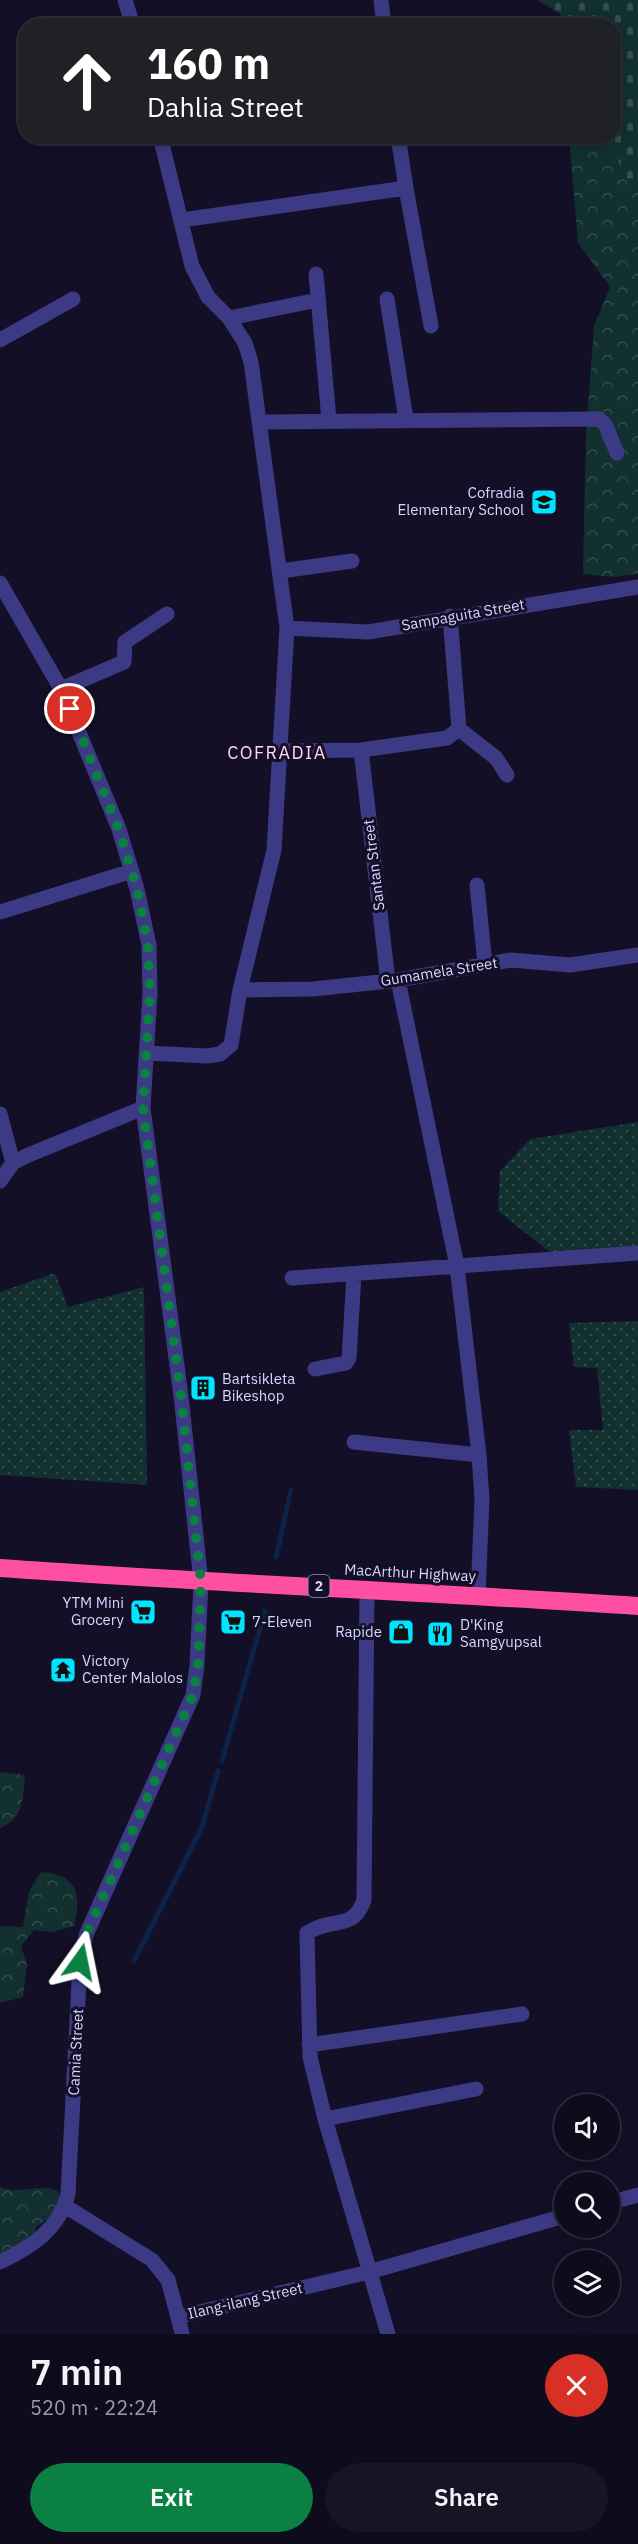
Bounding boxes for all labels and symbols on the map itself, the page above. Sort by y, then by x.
place label: Cofradia Elementary School [397,483,524,519]
school or university icon: Cofradia Elementary School [529,487,559,517]
street label: Sampaguita Street [400,594,526,635]
pin [44,683,95,734]
district label: COFRADIA [227,741,327,764]
street label: Santan Street [358,818,389,912]
street label: Gumamela Street [379,953,499,990]
place label: Bartsikleta Bikeshop [222,1369,295,1405]
building icon: Bartsikleta Bikeshop [188,1373,218,1403]
street label: MacArthur Highway [344,1560,477,1585]
road number: 2 [308,1575,330,1597]
place label: YTM Mini Grocery [63,1593,125,1629]
supermarket icon: YTM Mini Grocery [128,1597,158,1627]
supermarket icon: 7-Eleven [218,1607,248,1637]
place label: 7-Eleven [252,1612,312,1631]
place label: D'King Samgyupsal [460,1615,542,1651]
shop icon: Rapide [386,1617,416,1647]
restaurant icon: D'King Samgyupsal [425,1619,455,1649]
place label: Rapide [335,1622,382,1641]
place label: Victory Center Malolos [82,1651,183,1687]
temple icon: Victory Center Malolos [48,1655,78,1685]
position arrow [48,1930,112,1994]
street label: Camia Street [64,2008,87,2096]
street label: Ilang-ilang Street [186,2278,304,2323]

